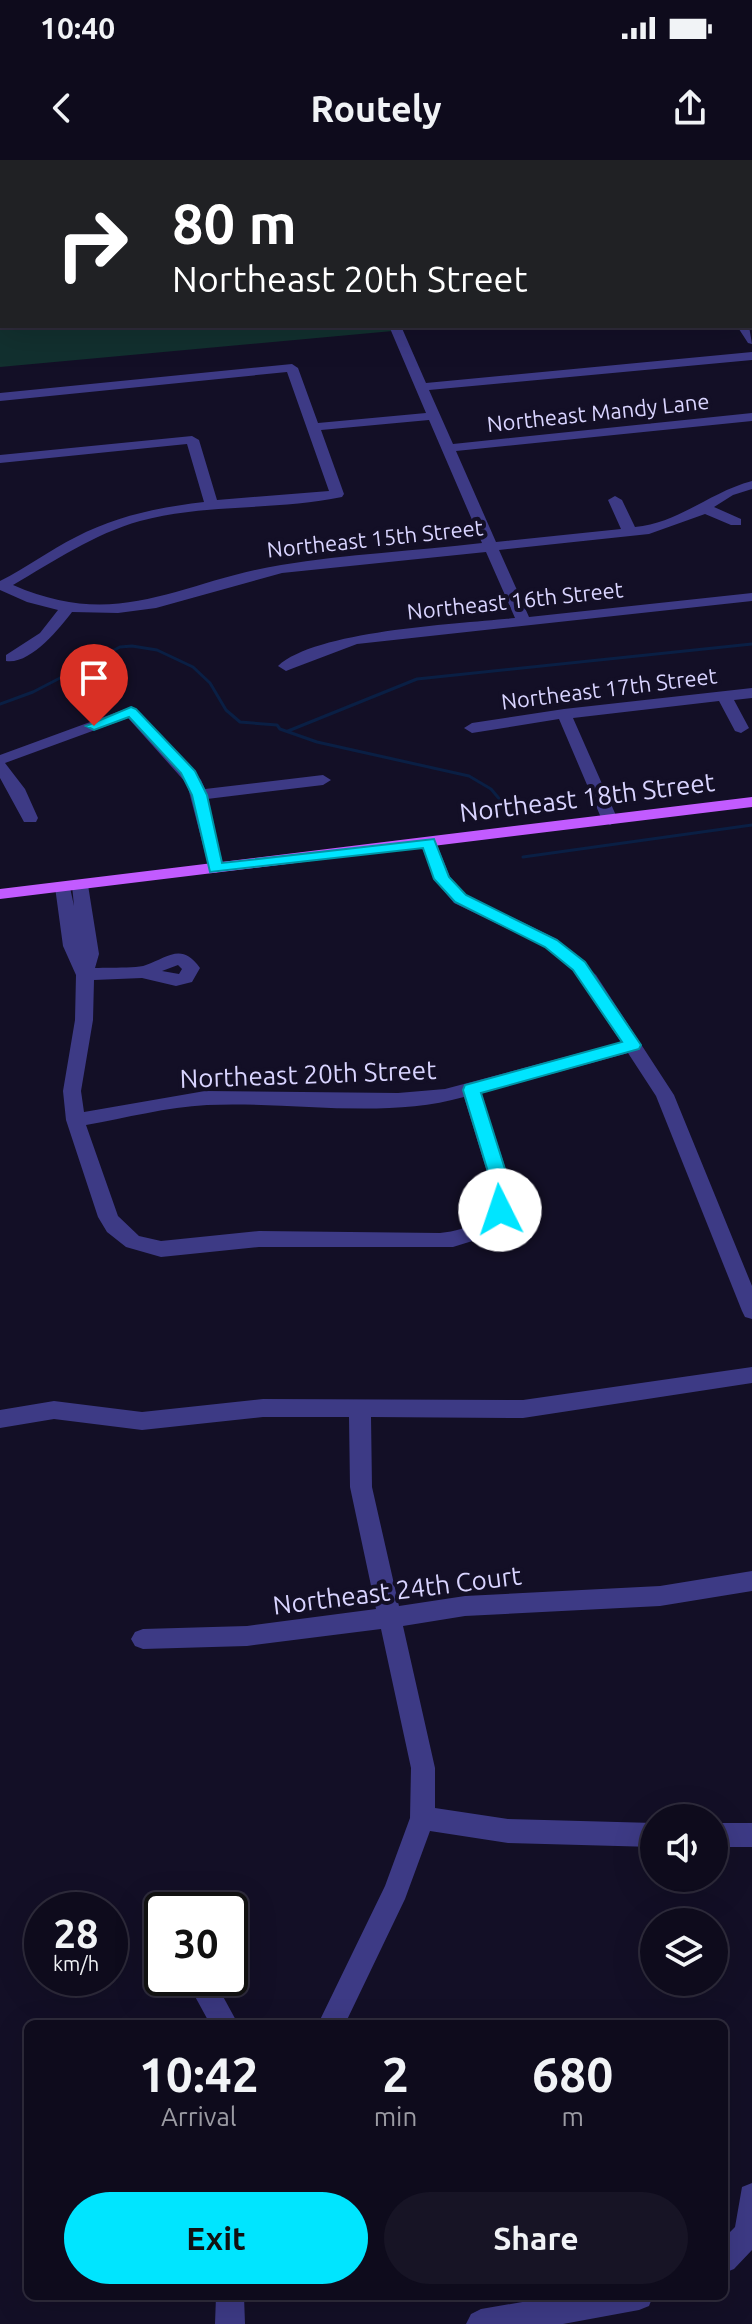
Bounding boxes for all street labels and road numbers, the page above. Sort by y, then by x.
street label: Northeast Mandy Lane [486,388,710,436]
street label: Northeast 15th Street [266,514,485,562]
street label: Northeast 16th Street [406,576,625,624]
street label: Northeast 17th Street [500,662,719,714]
street label: Northeast 18th Street [458,767,716,827]
street label: Northeast 20th Street [179,1055,437,1093]
street label: Northeast 24th Court [271,1560,523,1620]

